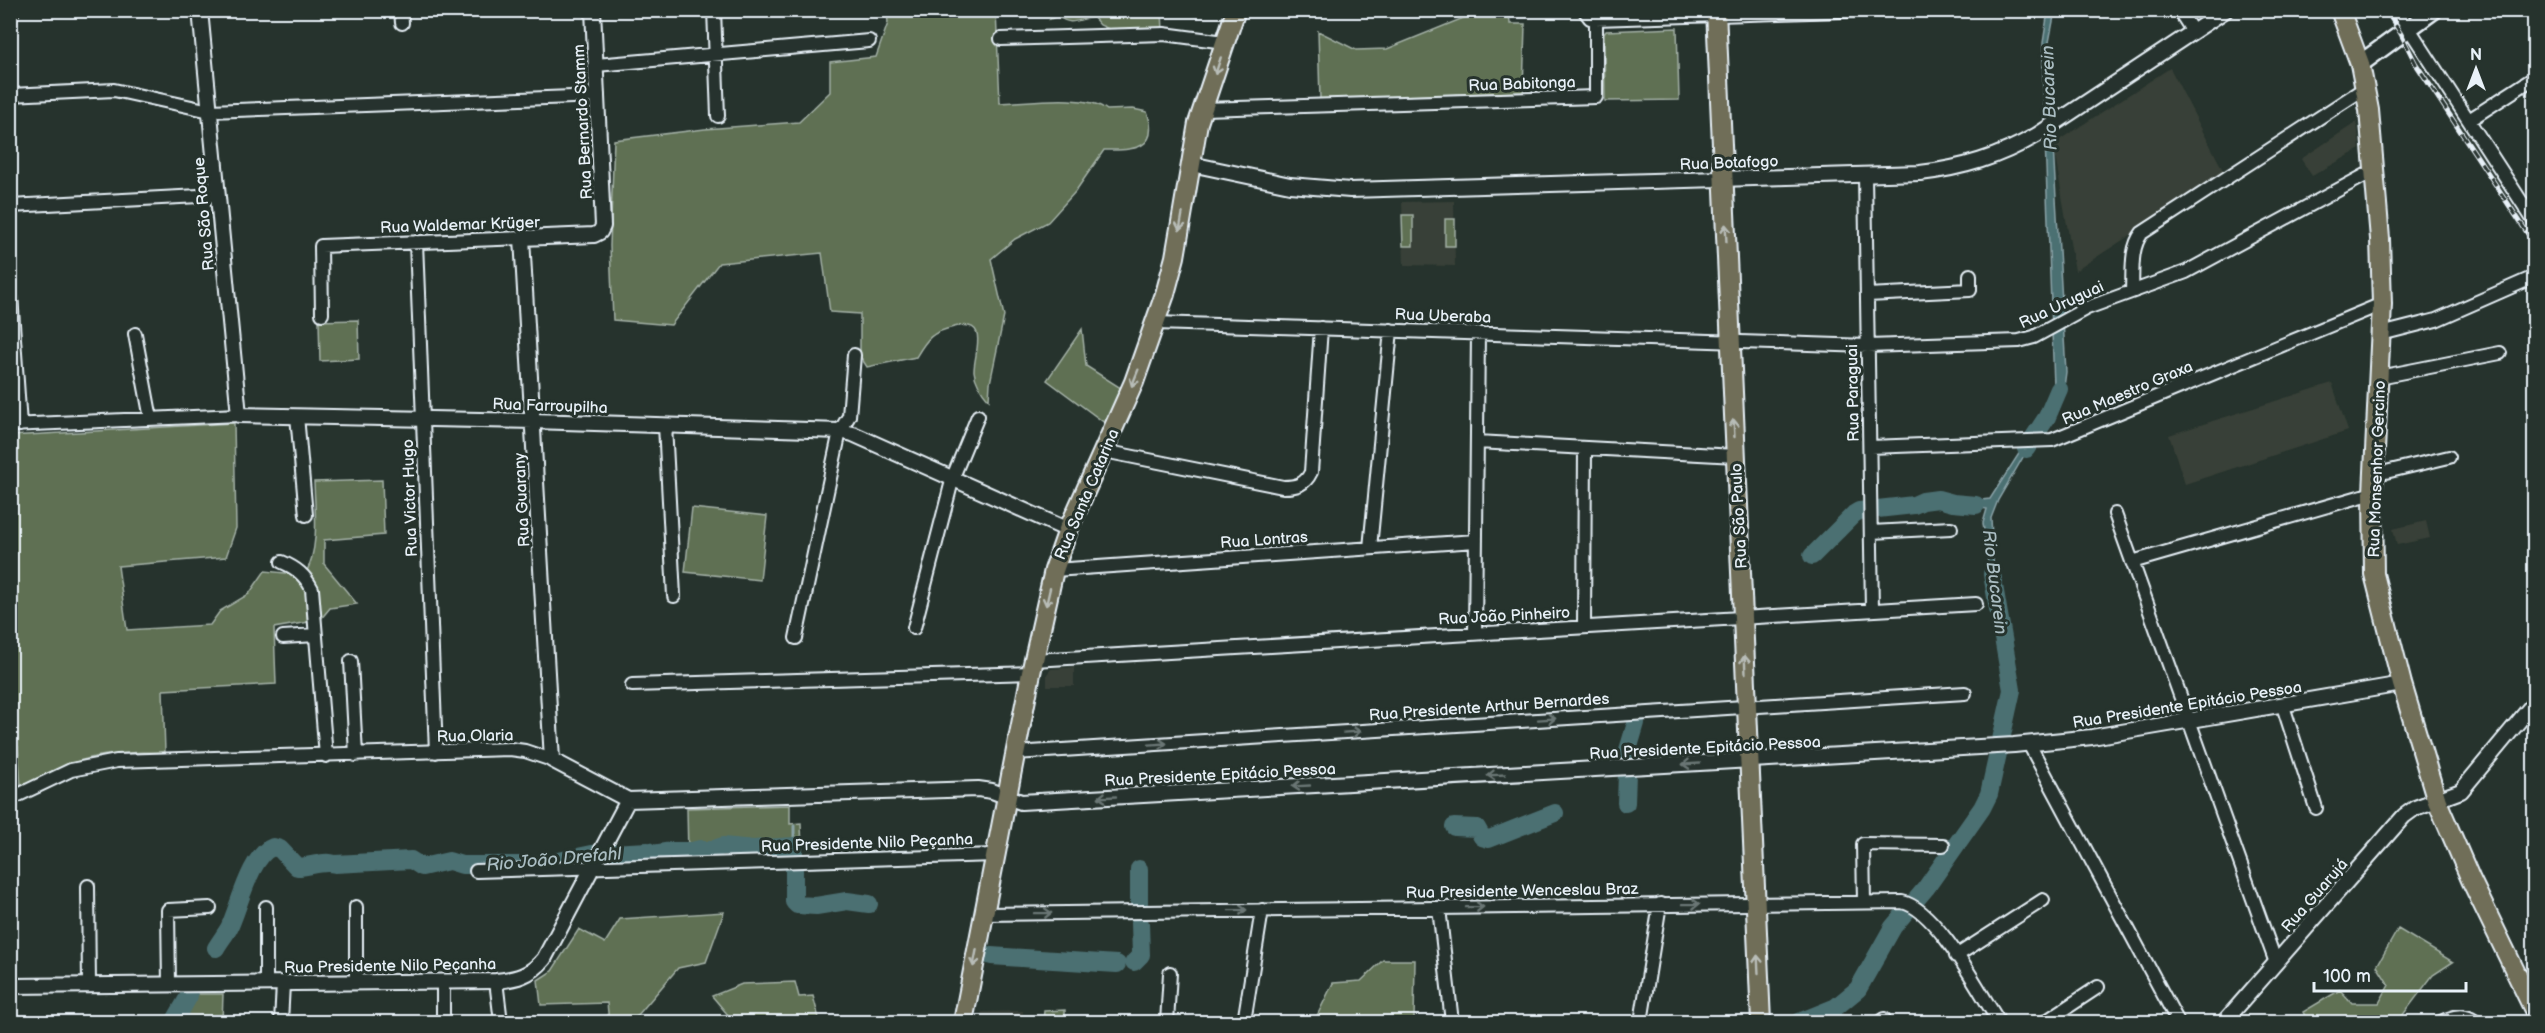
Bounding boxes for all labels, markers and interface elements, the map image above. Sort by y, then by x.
north arrow [2446,39,2506,99]
street label: Rua Bernardo Stamm [570,44,597,200]
water label: Rio Bucarein [2037,45,2062,151]
text: N [2470,46,2482,65]
one-way arrow [1211,56,1222,75]
street label: Rua Babitonga [1468,73,1576,96]
street label: Rua Botafogo [1679,152,1779,175]
street label: Rua São Roque [190,156,219,271]
one-way arrow [1175,211,1186,231]
street label: Rua Waldemar Krüger [380,213,541,238]
one-way arrow [1720,223,1731,243]
street label: Rua Uruguai [2016,278,2107,333]
street label: Rua Uberaba [1394,305,1491,328]
street label: Rua Paraguai [1843,344,1864,442]
street label: Rua Maestro Graxa [2059,357,2196,430]
one-way arrow [1129,368,1140,386]
street label: Rua Monsenhor Gercino [2365,380,2390,558]
street label: Rua Farroupilha [492,395,608,418]
one-way arrow [1729,418,1740,438]
street label: Rua Santa Catarina [1051,426,1124,563]
street label: Rua Victor Hugo [399,439,422,557]
street label: Rua Guarany [511,452,534,548]
street label: Rua São Paulo [1727,463,1752,569]
street label: Rua Lontras [1220,528,1309,553]
water label: Rio Bucarein [1978,529,2011,635]
one-way arrow [1041,587,1053,606]
street label: Rua João Pinheiro [1438,604,1570,629]
one-way arrow [1739,655,1750,675]
street label: Rua Presidente Epitácio Pessoa [2071,678,2303,733]
street label: Rua Presidente Arthur Bernardes [1368,690,1610,725]
one-way arrow [1536,714,1556,725]
street label: Rua Olaria [436,726,514,747]
one-way arrow [1342,726,1362,737]
street label: Rua Presidente Epitácio Pessoa [1589,733,1821,764]
one-way arrow [1147,738,1167,749]
one-way arrow [1681,759,1701,770]
street label: Rua Presidente Epitácio Pessoa [1104,760,1336,791]
one-way arrow [1487,770,1507,781]
one-way arrow [1292,781,1312,792]
one-way arrow [1097,792,1117,803]
street label: Rua Presidente Nilo Peçanha [761,830,973,857]
water label: Rio João Drefahl [486,843,623,876]
street label: Rua Guarujá [2278,855,2352,937]
street label: Rua Presidente Wenceslau Braz [1406,880,1639,903]
one-way arrow [1680,898,1700,910]
one-way arrow [1464,901,1484,913]
one-way arrow [1227,905,1247,916]
one-way arrow [1032,907,1052,919]
one-way arrow [969,948,980,967]
street label: Rua Presidente Nilo Peçanha [284,955,496,978]
one-way arrow [1753,955,1764,975]
scale bar [2314,955,2466,993]
text: 100 m [2323,966,2371,987]

